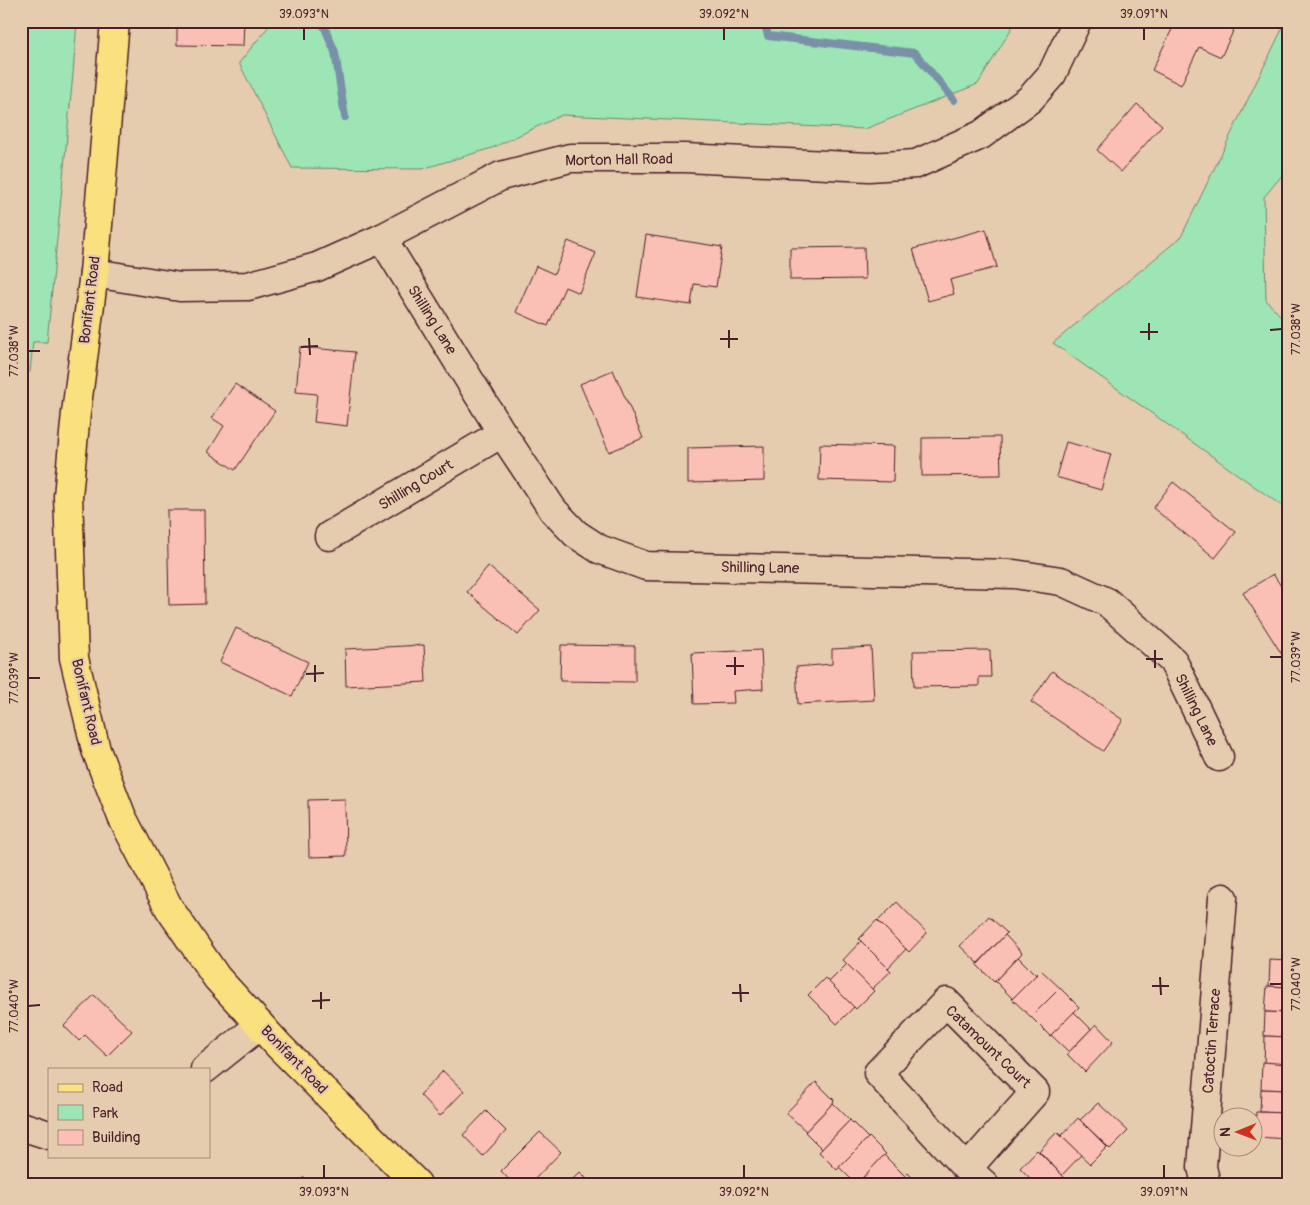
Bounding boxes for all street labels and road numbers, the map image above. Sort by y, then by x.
street label: Morton Hall Road [565,150,673,170]
street label: Bonifant Road [75,255,105,345]
street label: Shilling Lane [403,282,461,359]
street label: Shilling Court [375,455,458,515]
street label: Shilling Lane [721,558,800,578]
street label: Bonifant Road [67,657,105,747]
street label: Shilling Lane [1170,671,1222,750]
street label: Catoctin Terrace [1199,987,1225,1094]
street label: Catamount Court [941,1001,1035,1093]
street label: Bonifant Road [257,1022,331,1098]

